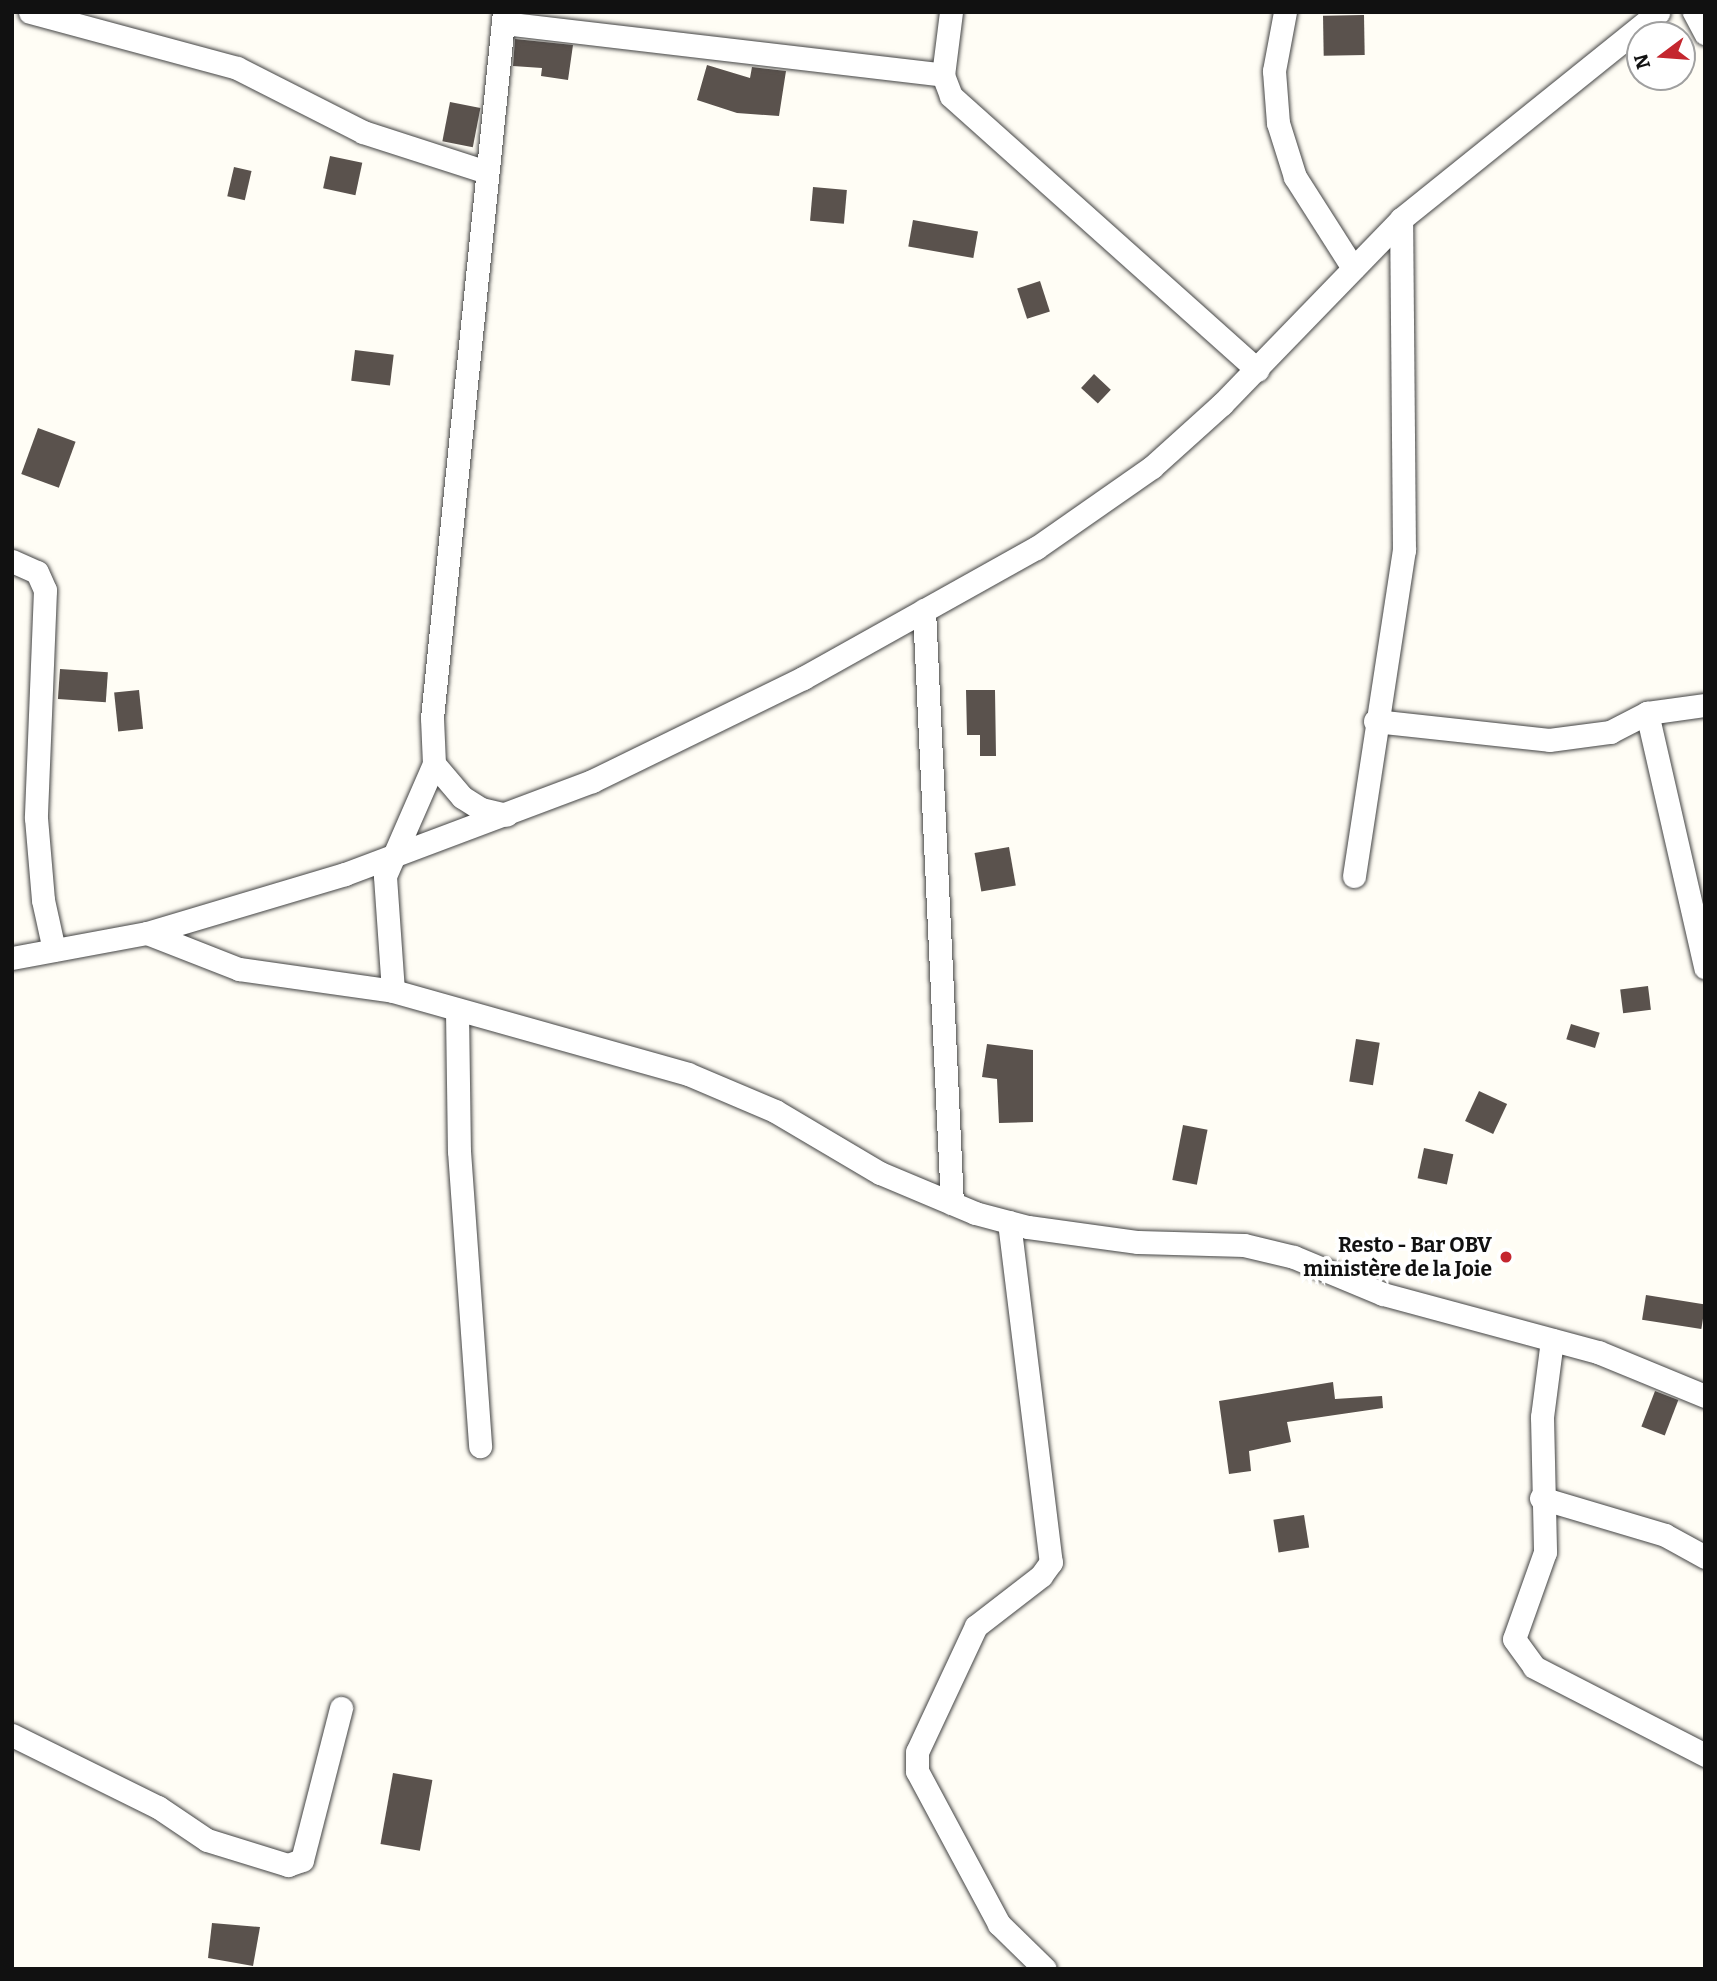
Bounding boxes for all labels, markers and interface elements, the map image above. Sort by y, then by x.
north arrow [1626,21,1696,91]
text: N [1629,51,1655,72]
place label: Resto - Bar OBV ministère de la Joie [1303,1232,1492,1282]
marker: Resto - Bar OBV ministère de la Joie [1498,1249,1514,1265]

